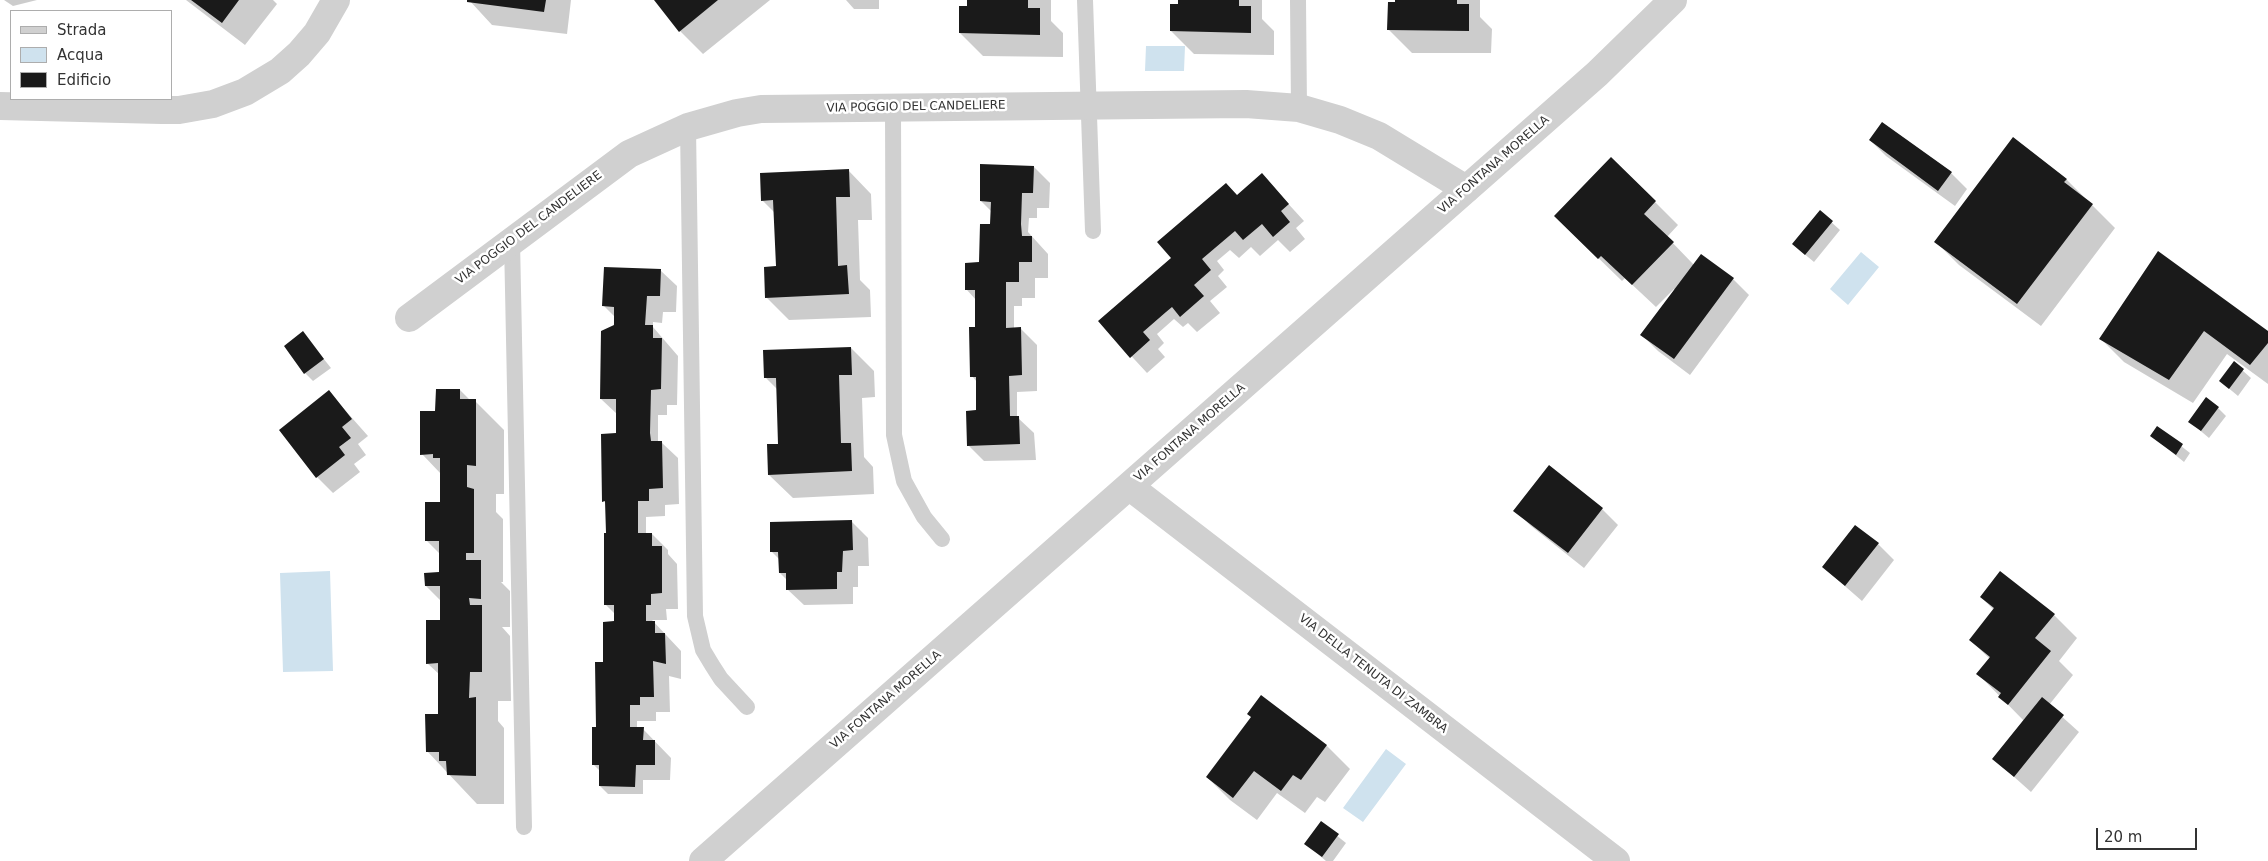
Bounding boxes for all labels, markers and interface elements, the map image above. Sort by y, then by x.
legend [10,10,172,100]
text: Strada [57,21,106,39]
text: Acqua [57,46,103,64]
text: Edificio [57,71,111,89]
street label: VIA POGGIO DEL CANDELIERE [826,98,1006,116]
street label: VIA FONTANA MORELLA [1436,113,1552,217]
street label: VIA POGGIO DEL CANDELIERE [453,168,605,288]
street label: VIA FONTANA MORELLA [1132,381,1248,485]
street label: VIA DELLA TENUTA DI ZAMBRA [1296,611,1450,737]
street label: VIA FONTANA MORELLA [828,648,944,752]
scale bar [2098,818,2199,850]
text: 20 m [2104,828,2142,846]

